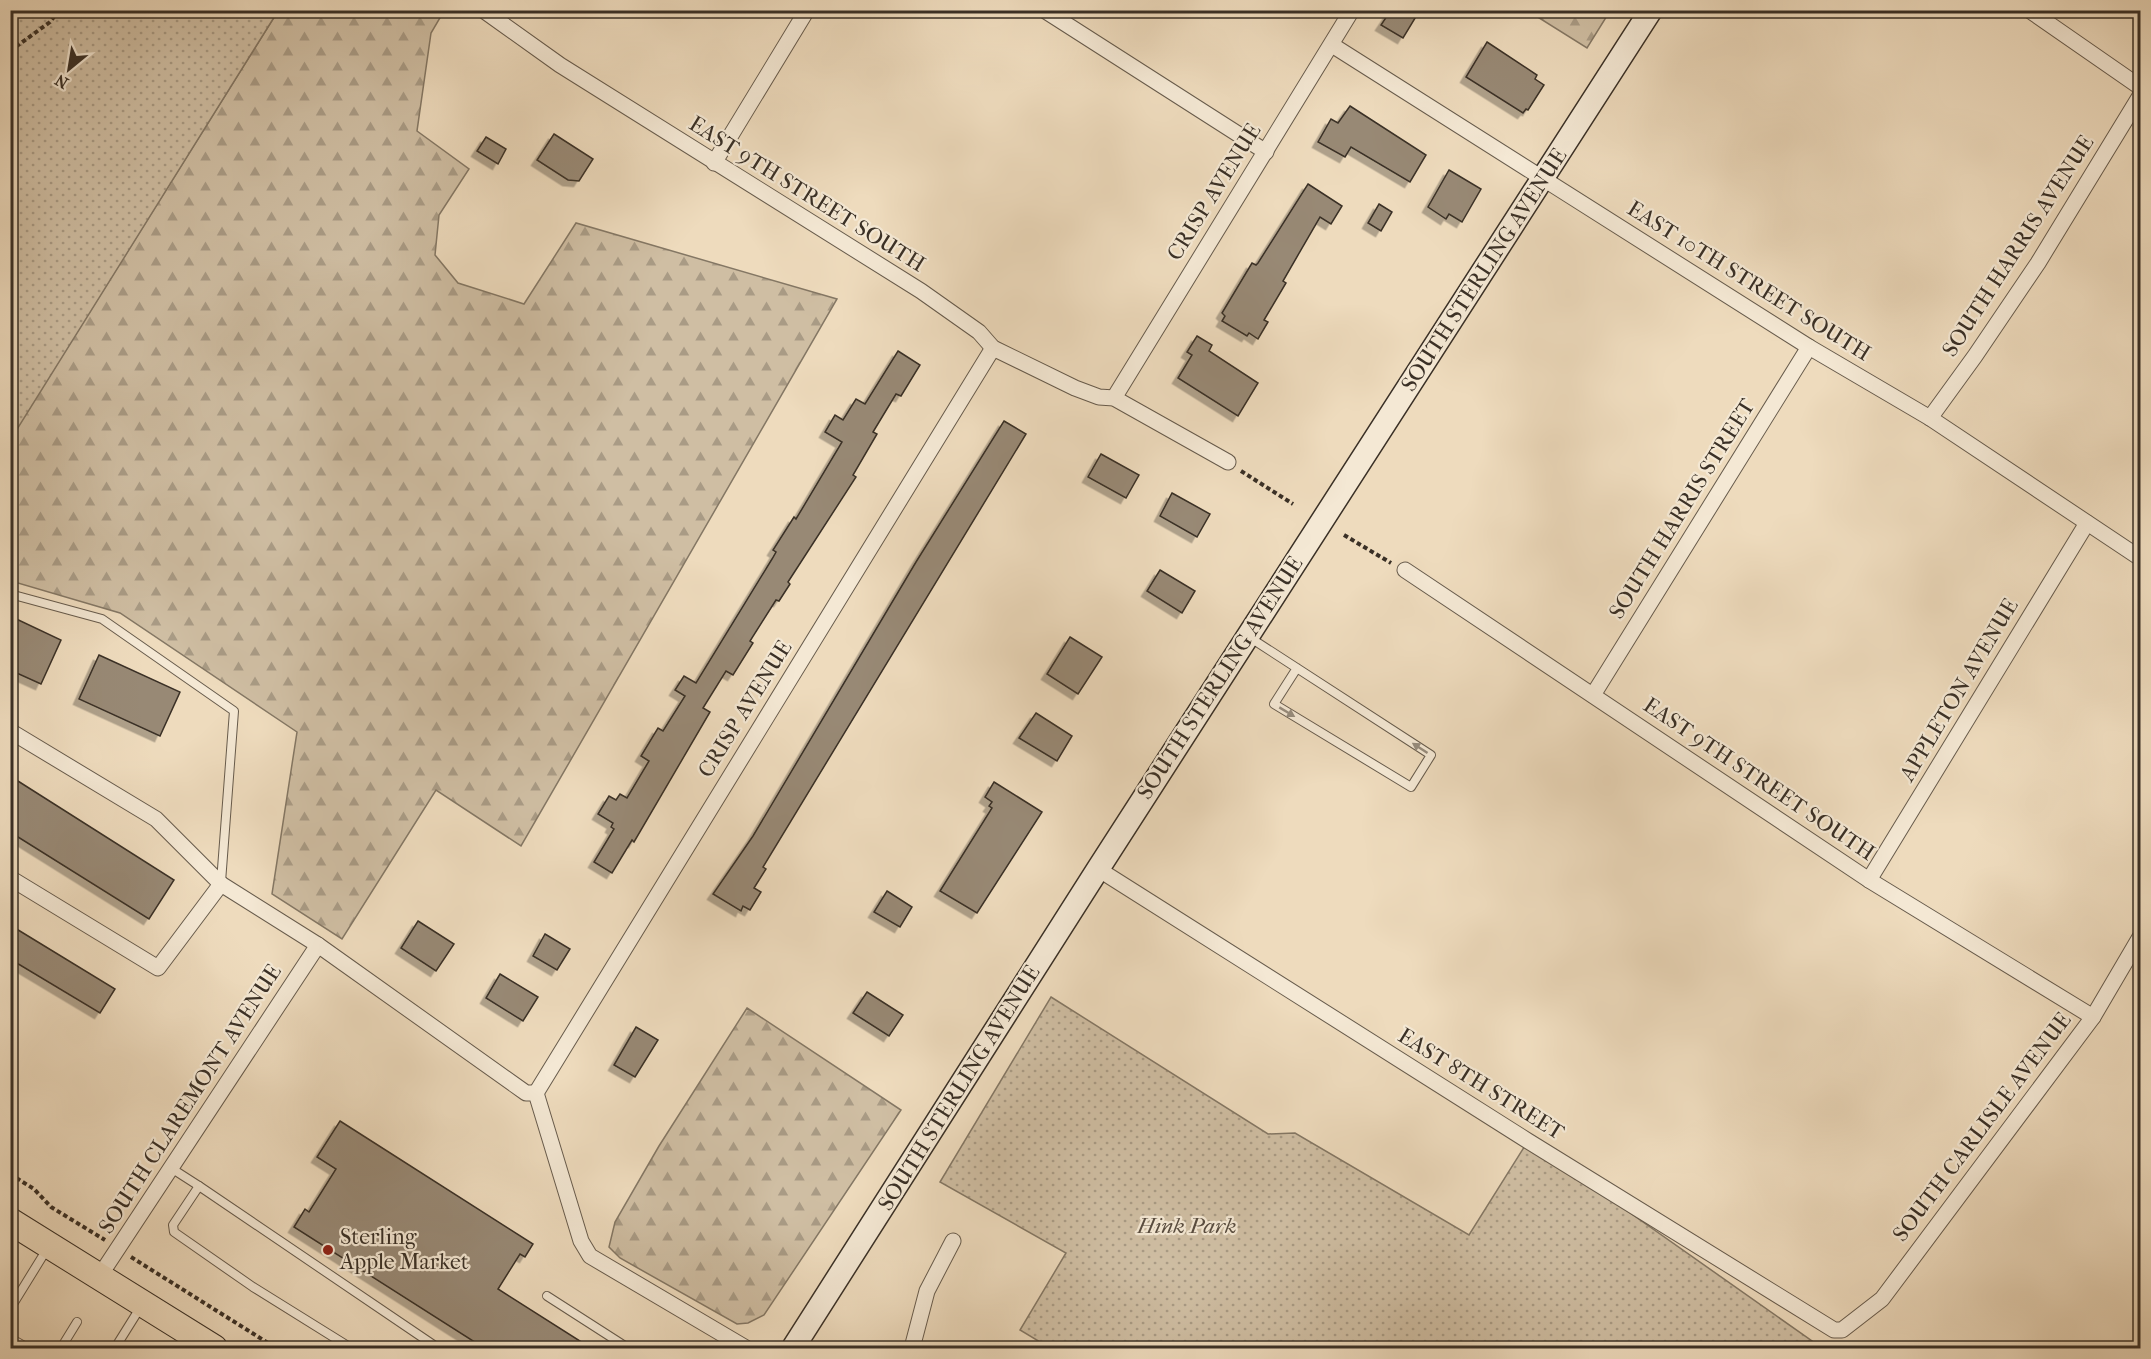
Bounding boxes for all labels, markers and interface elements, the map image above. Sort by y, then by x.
north arrow [39,39,99,99]
text: N [51,70,72,93]
street label: EAST 9TH STREET SOUTH [684,111,930,277]
street label: CRISP AVENUE [1161,119,1267,265]
street label: SOUTH HARRIS AVENUE [1937,131,2099,361]
street label: SOUTH STERLING AVENUE [1396,144,1572,396]
street label: EAST 10TH STREET SOUTH [1623,195,1875,367]
street label: SOUTH HARRIS STREET [1604,393,1761,624]
street label: SOUTH STERLING AVENUE [1132,552,1308,804]
street label: APPLETON AVENUE [1894,594,2024,787]
street label: CRISP AVENUE [692,636,798,782]
street label: EAST 9TH STREET SOUTH [1638,692,1880,866]
one-way arrow [1279,707,1295,718]
one-way arrow [1412,743,1428,754]
street label: SOUTH CLAREMONT AVENUE [93,960,287,1238]
street label: SOUTH STERLING AVENUE [873,961,1045,1215]
street label: SOUTH CARLISLE AVENUE [1887,1007,2077,1247]
street label: EAST 8TH STREET [1393,1023,1570,1146]
park label: Hink Park [1137,1213,1236,1239]
place label: Sterling Apple Market [339,1224,469,1275]
marker: Sterling Apple Market [321,1243,335,1257]

